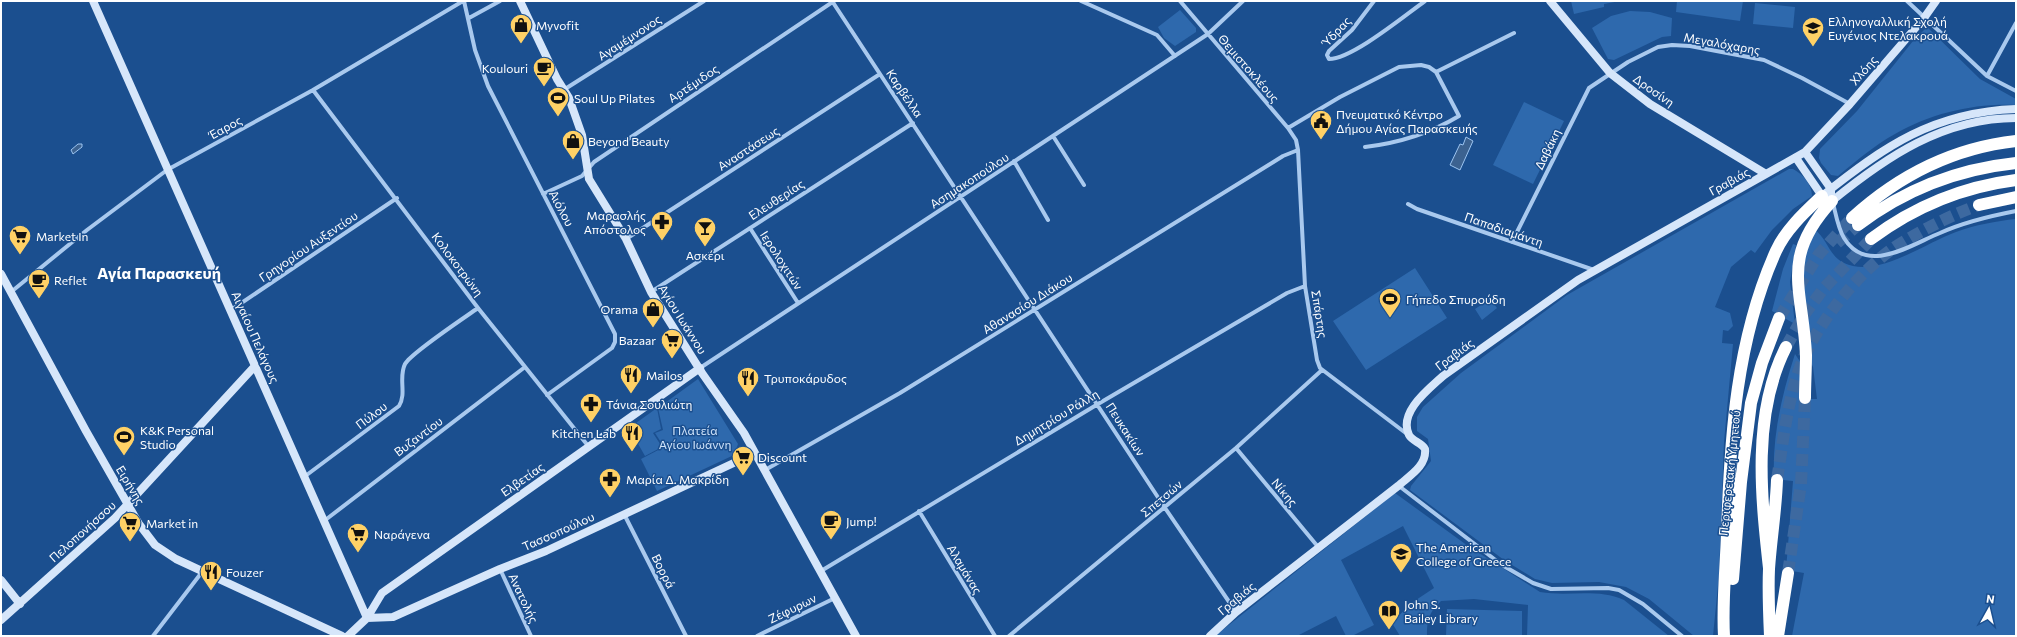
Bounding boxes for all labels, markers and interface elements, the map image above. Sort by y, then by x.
street label: Αγαμέμνονος [595,11,663,63]
shop icon: Myvofit [508,12,534,45]
street label: Ύδρας [1317,13,1353,50]
place label: Ελληνογαλλική Σχολή Ευγένιος Ντελακρουά [1828,14,1948,42]
school or university icon: Ελληνογαλλική Σχολή Ευγένιος Ντελακρουά [1800,15,1826,48]
place label: Myvofit [536,18,579,32]
street label: Μεγαλόχαρης [1683,29,1761,57]
street label: Θεμιστοκλέους [1216,31,1282,105]
street label: Χλόης [1846,52,1880,88]
cafe icon: Koulouri [531,55,557,88]
place label: Koulouri [482,61,528,75]
street label: Αρτέμιδος [665,61,721,105]
street label: Καρβέλλα [884,66,926,120]
street label: Δροσίνη [1631,71,1677,109]
sports icon: Soul Up Pilates [545,85,571,118]
place label: Soul Up Pilates [574,91,655,105]
place label: Πνευματικό Κέντρο Δήμου Αγίας Παρασκευής [1336,107,1478,135]
public building icon: Πνευματικό Κέντρο Δήμου Αγίας Παρασκευής [1308,108,1334,141]
street label: Έαρος [205,112,244,142]
street label: Αναστάσεως [715,123,781,173]
street label: Δαβάκη [1531,126,1563,172]
shop icon: Beyond Beauty [560,128,586,161]
place label: Beyond Beauty [588,134,669,148]
street label: Ασημακοπούλου [927,149,1011,211]
street label: Γραβιάς [1706,164,1752,198]
street label: Ελευθερίας [746,176,806,222]
street label: Αιόλου [547,188,577,229]
street label: Γρηγορίου Αυξεντίου [256,208,360,284]
place label: Μαρασλής Απόστολος [584,208,646,236]
pharmacy icon: Μαρασλής Απόστολος [649,209,675,242]
street label: Παπαδιαμάντη [1463,209,1545,249]
bar icon: Ασκέρι [692,215,718,248]
supermarket icon: Market In [7,223,33,256]
street label: Ιερολοχιτών [758,228,806,292]
place label: Market In [36,229,88,243]
street label: Κολοκοτρώνη [429,229,487,299]
place label: Ασκέρι [686,248,725,262]
district label: Αγία Παρασκευή [97,263,221,282]
cafe icon: Reflet [26,267,52,300]
street label: Αθανασίου Διάκου [980,270,1075,336]
place label: Reflet [54,273,87,287]
street label: Αγίου Ιωάννου [656,282,710,357]
sports icon: Γήπεδο Σπυρούδη [1377,286,1403,319]
street label: Αιγαίου Πελάγους [229,289,283,385]
street label: Σπάρτης [1309,289,1331,339]
place label: Γήπεδο Σπυρούδη [1406,292,1506,306]
shop icon: Orama [640,296,666,329]
place label: Orama [600,302,638,316]
supermarket icon: Bazaar [659,327,685,360]
place label: Bazaar [619,333,656,347]
street label: Γραβιάς [1432,335,1476,373]
restaurant icon: Mailos [618,362,644,395]
restaurant icon: Τρυποκάρυδος [735,365,761,398]
place label: Mailos [646,368,682,382]
place label: Τρυποκάρυδος [764,371,847,385]
street label: Δημητρίου Ράλλη [1011,386,1101,448]
pharmacy icon: Τάνια Σουλιώτη [578,391,604,424]
place label: Τάνια Σουλιώτη [606,397,692,411]
street label: Πύλου [353,399,390,431]
street label: Πευκακίων [1104,400,1148,458]
street label: Περιφερειακή Υμηττού [1715,409,1743,537]
street label: Βυζαντίου [391,413,445,459]
restaurant icon: Kitchen Lab [619,420,645,453]
place label: K&K Personal Studio [140,423,214,451]
park label: Πλατεία Αγίου Ιωάννη [659,423,731,451]
sports icon: K&K Personal Studio [111,424,137,457]
place label: Kitchen Lab [551,426,616,440]
supermarket icon: Discount [730,444,756,477]
place label: Discount [758,450,807,464]
street label: Ελβετίας [498,459,546,499]
street label: Ειρήνης [114,463,148,507]
pharmacy icon: Μαρία Δ. Μακρίδη [597,466,623,499]
place label: Μαρία Δ. Μακρίδη [626,472,729,486]
street label: Νίκης [1269,475,1301,509]
street label: Σπετσών [1138,477,1184,519]
street label: Πελοπονήσσου [46,497,118,564]
cafe icon: Jump! [818,508,844,541]
street label: Τασσοπούλου [520,509,596,553]
supermarket icon: Market in [117,510,143,543]
place label: Jump! [846,514,877,529]
place label: Market in [146,516,198,530]
supermarket icon: Ναράγενα [345,521,371,554]
place label: Ναράγενα [374,527,430,541]
place label: The American College of Greece [1416,540,1511,568]
school or university icon: The American College of Greece [1388,541,1414,574]
street label: Αλαμάνας [945,542,985,596]
street label: Βορρά [650,552,678,590]
restaurant icon: Fouzer [198,559,224,592]
place label: Fouzer [226,565,264,579]
street label: Ανατολής [506,571,542,625]
street label: Γραβιάς [1215,578,1258,618]
north arrow [1969,589,2009,629]
street label: Ζέφυρων [766,590,818,626]
text: N [1985,592,1995,606]
place label: John S. Bailey Library [1404,597,1478,625]
library icon: John S. Bailey Library [1376,598,1402,631]

